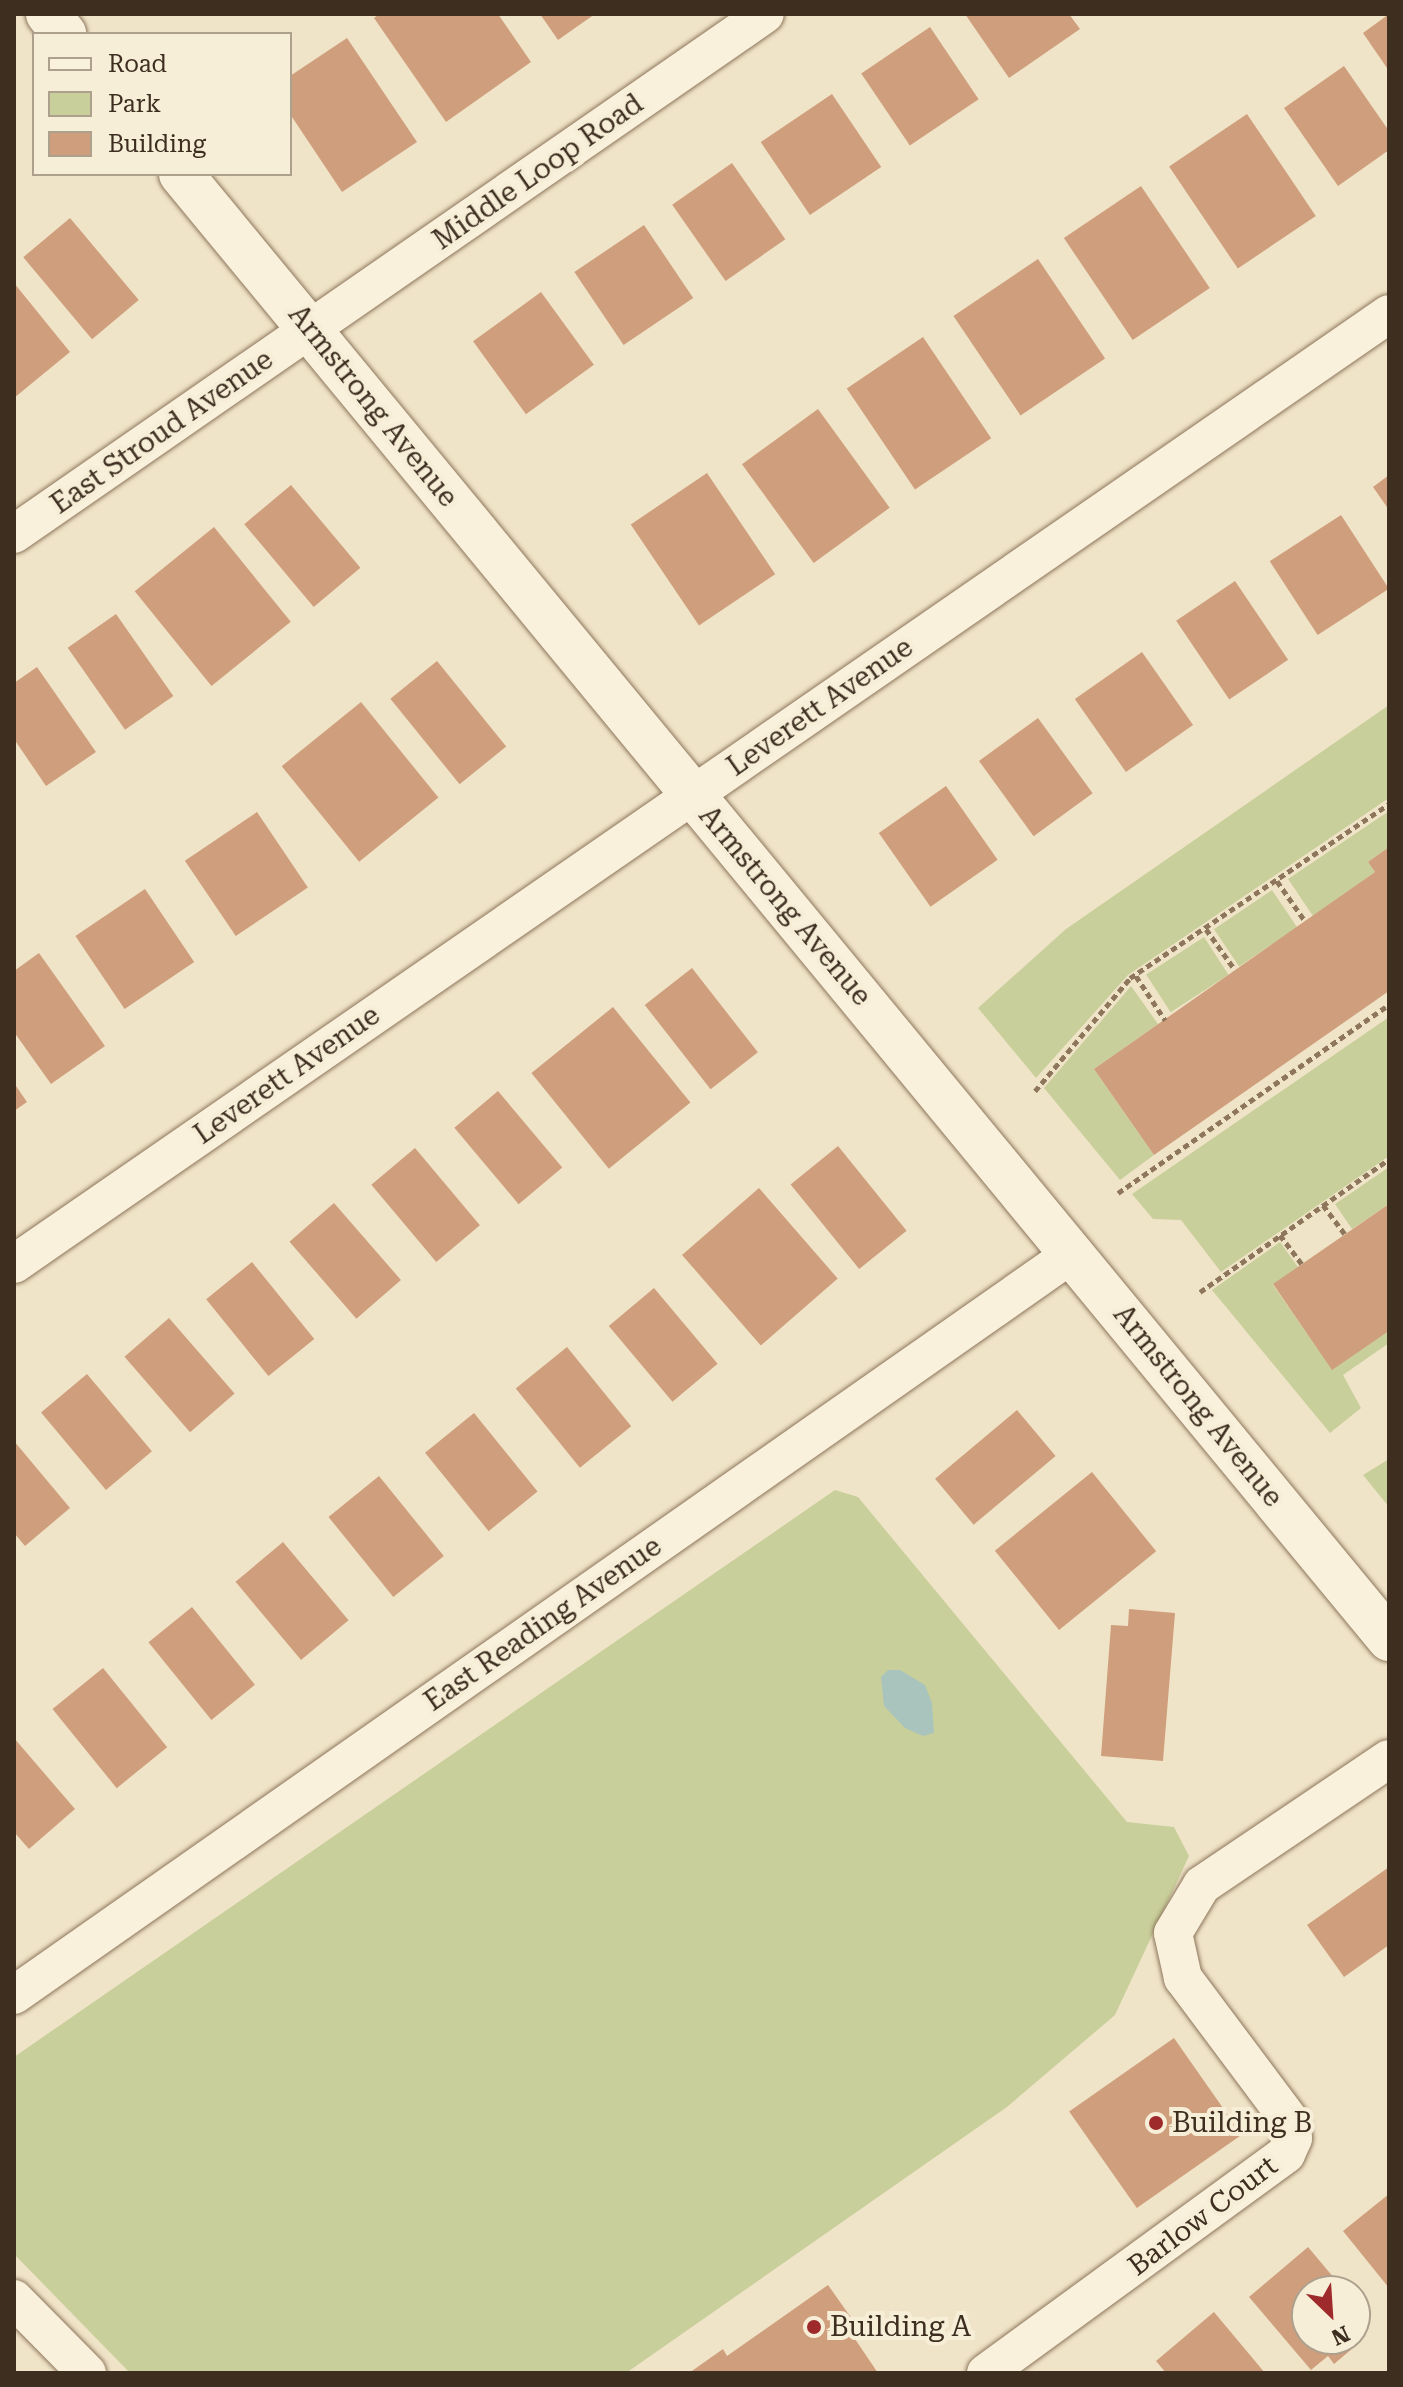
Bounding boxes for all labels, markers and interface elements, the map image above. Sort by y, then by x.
legend [32,32,292,176]
text: Road [108,50,167,78]
street label: Middle Loop Road [427,87,649,257]
text: Park [108,90,161,118]
text: Building [108,130,206,158]
street label: Armstrong Avenue [281,298,465,514]
street label: East Stroud Avenue [45,343,279,521]
street label: Leverett Avenue [721,630,919,784]
street label: Armstrong Avenue [692,799,878,1013]
street label: Leverett Avenue [188,998,386,1152]
street label: Armstrong Avenue [1106,1298,1290,1514]
street label: East Reading Avenue [418,1529,668,1719]
place label: Building B [1172,2106,1312,2140]
marker: Building B [1147,2114,1165,2132]
street label: Barlow Court [1122,2149,1284,2283]
north arrow [1291,2275,1371,2355]
place label: Building A [830,2310,971,2344]
marker: Building A [805,2318,823,2336]
text: N [1328,2320,1353,2350]

